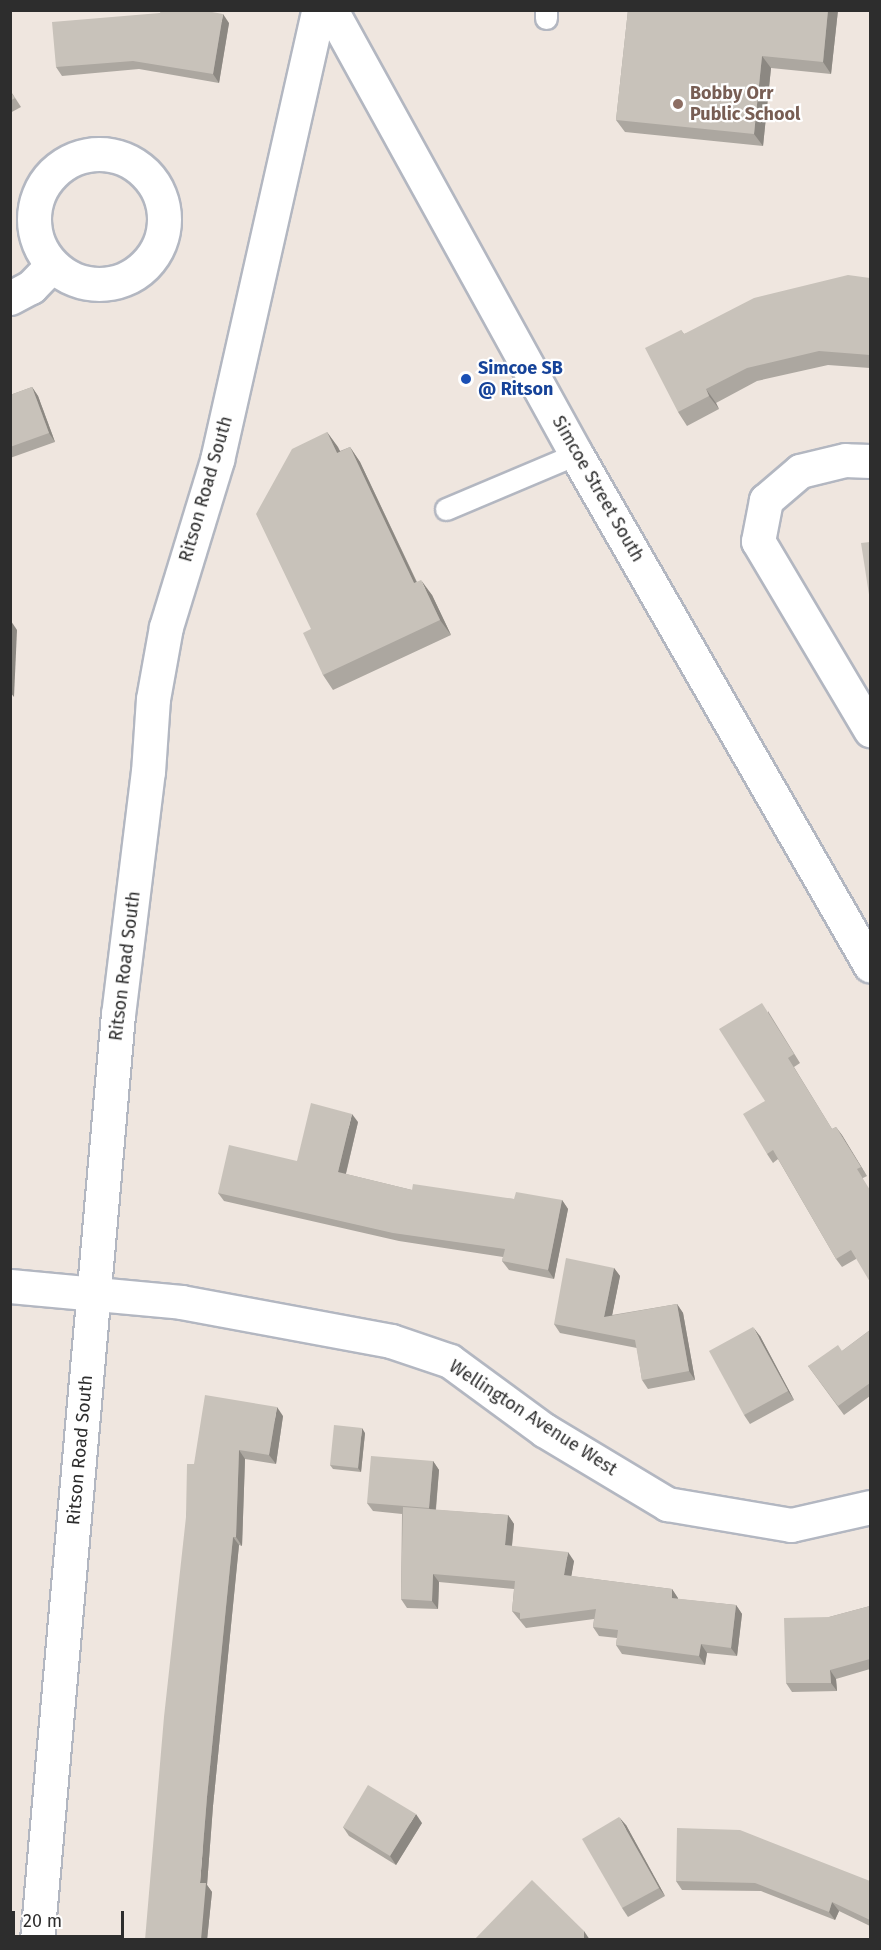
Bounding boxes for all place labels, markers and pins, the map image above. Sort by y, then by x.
place label: Bobby Orr Public School [690,83,800,125]
marker: Bobby Orr Public School [671,97,685,111]
place label: Simcoe SB @ Ritson [478,358,563,400]
marker: Simcoe SB @ Ritson [459,372,473,386]

